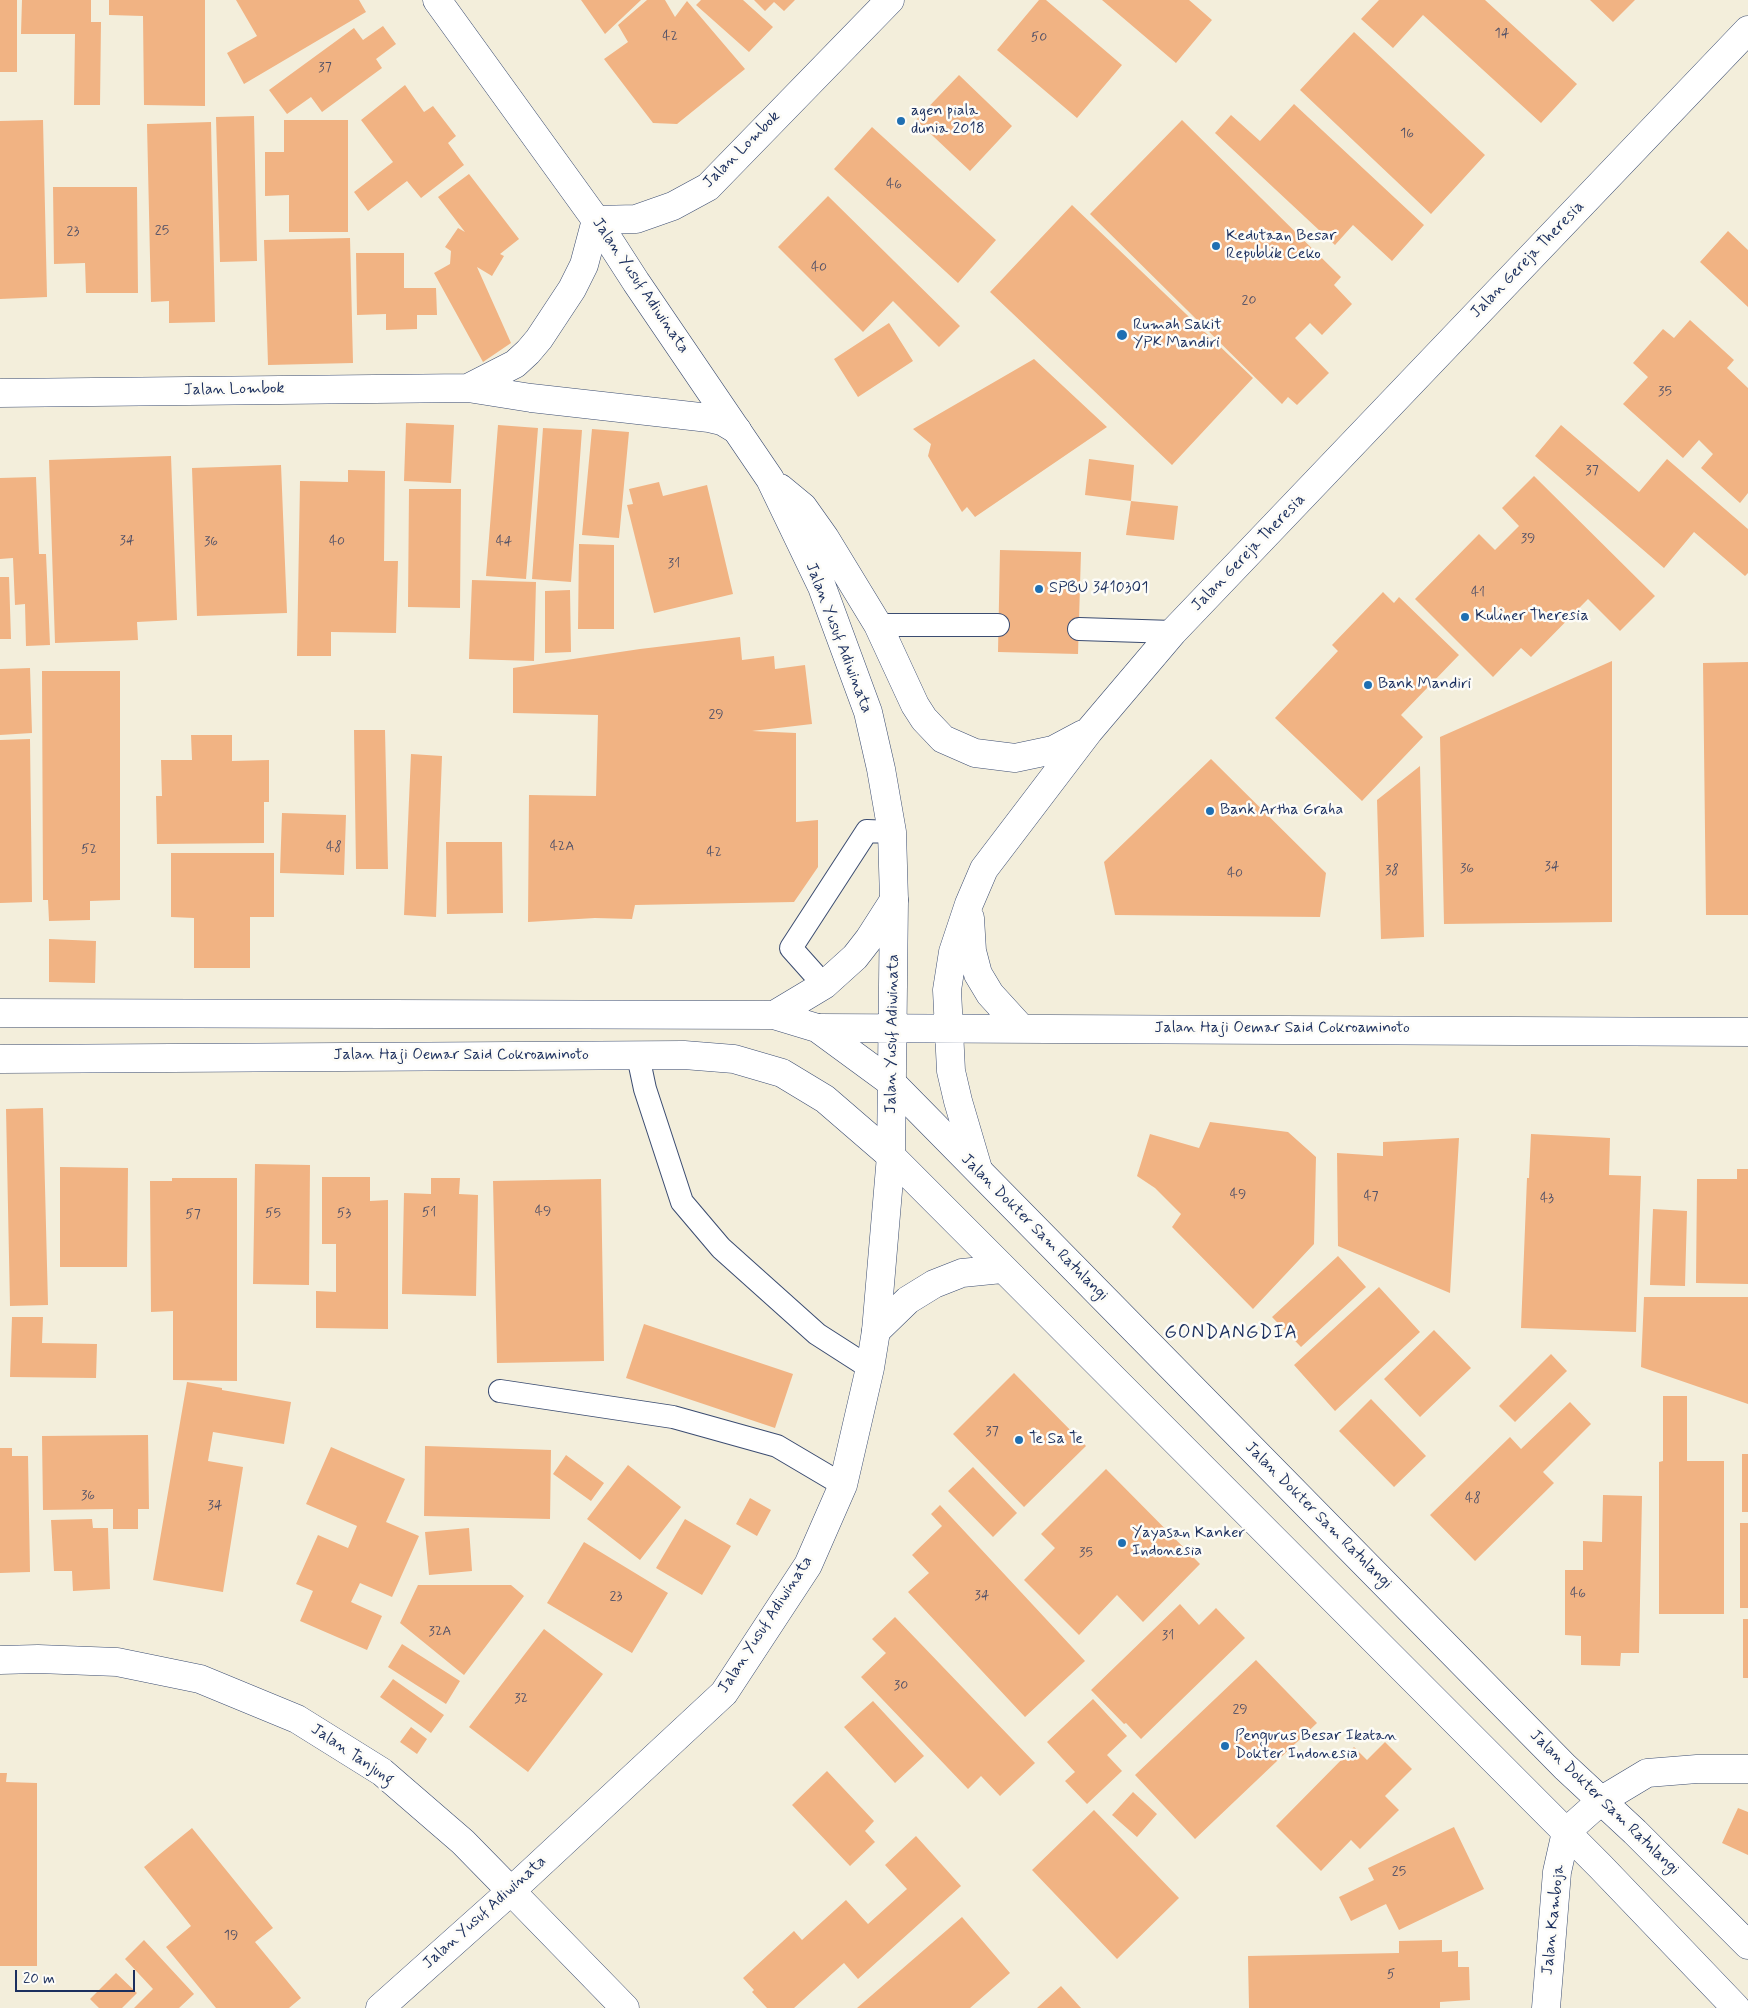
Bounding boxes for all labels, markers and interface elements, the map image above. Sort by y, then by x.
house number: 14 [1495,26,1509,42]
house number: 42 [662,29,678,45]
house number: 50 [1031,30,1047,46]
house number: 37 [318,60,332,76]
place label: agen piala dunia 2018 [911,102,985,140]
street label: Jalan Lombok [699,107,785,193]
marker: agen piala dunia 2018 [895,115,907,127]
house number: 16 [1400,126,1414,142]
house number: 46 [886,177,902,193]
street label: Jalan Gereja Theresia [1467,197,1589,323]
street label: Jalan Yusuf Adiwinata [587,214,693,358]
house number: 25 [155,223,169,239]
house number: 23 [67,224,79,240]
place label: Kedutaan Besar Republik Ceko [1226,227,1337,265]
marker: Kedutaan Besar Republik Ceko [1210,240,1222,252]
house number: 40 [811,260,827,276]
house number: 20 [1242,293,1256,309]
place label: Rumah Sakit YPK Mandiri [1133,316,1222,354]
marker: Rumah Sakit YPK Mandiri [1115,328,1129,342]
street label: Jalan Lombok [183,380,285,400]
house number: 35 [1658,384,1672,400]
house number: 37 [1585,463,1599,479]
street label: Jalan Gereja Theresia [1188,490,1310,616]
house number: 39 [1521,531,1535,547]
house number: 34 [120,533,134,549]
house number: 36 [204,534,218,550]
house number: 40 [329,534,345,550]
house number: 44 [496,534,512,550]
house number: 31 [668,556,680,572]
street label: Jalan Yusuf Adiwinata [800,560,876,716]
place label: SPBU 3410301 [1049,579,1148,599]
marker: SPBU 3410301 [1033,583,1045,595]
house number: 41 [1471,585,1485,601]
place label: Kuliner Theresia [1475,607,1589,627]
marker: Kuliner Theresia [1459,611,1471,623]
place label: Bank Mandiri [1378,675,1471,695]
marker: Bank Mandiri [1362,679,1374,691]
house number: 29 [708,707,724,723]
place label: Bank Artha Graha [1220,801,1343,821]
marker: Bank Artha Graha [1204,805,1216,817]
house number: 42A [550,839,574,855]
house number: 48 [326,840,342,856]
house number: 52 [81,842,97,858]
house number: 42 [706,845,722,861]
house number: 34 [1545,859,1559,875]
house number: 36 [1460,861,1474,877]
house number: 38 [1385,863,1399,879]
house number: 40 [1227,866,1243,882]
street label: Jalan Yusuf Adiwinata [882,954,904,1114]
street label: Jalan Haji Oemar Said Cokroaminoto [1154,1019,1410,1039]
street label: Jalan Haji Oemar Said Cokroaminoto [333,1046,589,1066]
street label: Jalan Dokter Sam Ratulangi [956,1150,1112,1306]
house number: 49 [1230,1187,1246,1203]
house number: 47 [1363,1189,1379,1205]
house number: 43 [1540,1191,1554,1207]
house number: 49 [535,1204,551,1220]
house number: 51 [422,1205,436,1221]
house number: 55 [265,1206,281,1222]
house number: 53 [337,1206,351,1222]
house number: 57 [185,1207,201,1223]
district label: GONDANGDIA [1164,1323,1298,1345]
house number: 37 [985,1424,999,1440]
place label: Te Sa Te [1029,1430,1083,1450]
marker: Te Sa Te [1013,1434,1025,1446]
street label: Jalan Dokter Sam Ratulangi [1240,1438,1396,1594]
house number: 36 [81,1488,95,1504]
house number: 48 [1465,1491,1481,1507]
house number: 34 [208,1498,222,1514]
place label: Yayasan Kanker Indonesia [1132,1524,1245,1562]
marker: Yayasan Kanker Indonesia [1116,1537,1128,1549]
house number: 35 [1079,1545,1093,1561]
street label: Jalan Yusuf Adiwinata [714,1553,818,1697]
house number: 46 [1570,1586,1586,1602]
house number: 34 [975,1588,989,1604]
house number: 23 [610,1589,622,1605]
house number: 32A [429,1624,451,1640]
house number: 31 [1162,1628,1174,1644]
house number: 30 [894,1678,908,1694]
house number: 32 [514,1691,528,1707]
house number: 29 [1232,1702,1248,1718]
street label: Jalan Tanjung [307,1720,397,1790]
street label: Jalan Dokter Sam Ratulangi [1525,1726,1683,1880]
place label: Pengurus Besar Ikatan Dokter Indonesia [1235,1727,1397,1765]
marker: Pengurus Besar Ikatan Dokter Indonesia [1219,1740,1231,1752]
street label: Jalan Yusuf Adiwinata [419,1852,551,1974]
house number: 25 [1392,1864,1406,1880]
street label: Jalan Kamboja [1539,1864,1569,1976]
house number: 19 [224,1928,238,1944]
scale bar [18,1960,138,1992]
house number: 5 [1387,1967,1395,1983]
text: 20 m [23,1969,55,1989]

